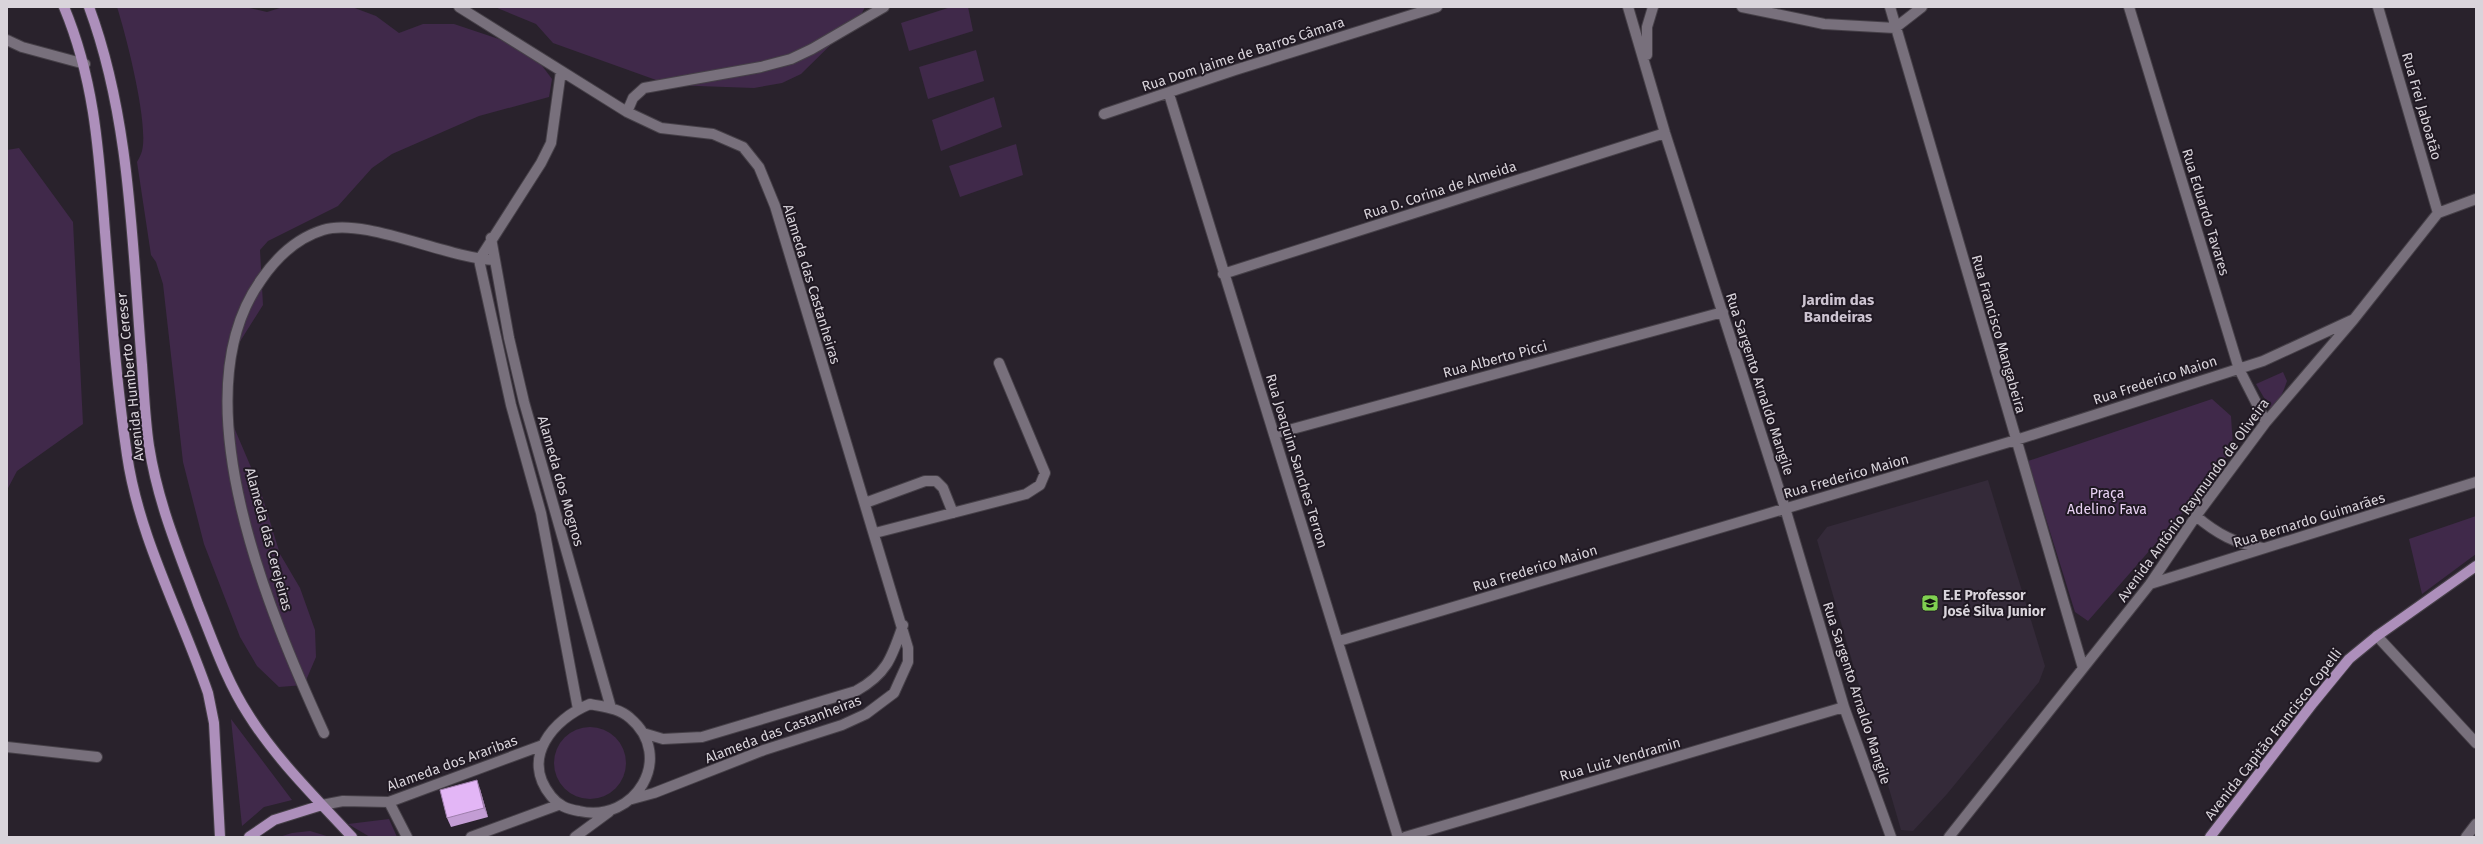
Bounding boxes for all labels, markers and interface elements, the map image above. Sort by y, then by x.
street label: Rua Dom Jaime de Barros Câmara [1140,14,1347,95]
street label: Rua Frei Jaboatão [2398,50,2445,162]
street label: Rua Eduardo Tavares [2178,147,2233,278]
street label: Rua D. Corina de Almeida [1362,158,1519,223]
street label: Alameda das Castanheiras [779,202,844,367]
street label: Rua Francisco Mangabeira [1968,253,2029,415]
street label: Avenida Humberto Cereser [113,291,148,462]
street label: Rua Sargento Arnaldo Mangile [1722,291,1797,478]
district label: Jardim das Bandeiras [1801,291,1874,326]
street label: Rua Alberto Picci [1441,337,1549,382]
street label: Rua Frederico Maion [2091,352,2219,409]
street label: Rua Joaquim Sanches Terron [1262,372,1331,550]
street label: Avenida Antônio Raymundo de Oliveira [2114,395,2273,605]
street label: Alameda dos Mognos [534,414,587,549]
street label: Rua Frederico Maion [1782,450,1911,502]
street label: Alameda das Cerejeiras [241,466,296,613]
park label: Praça Adelino Fava [2067,485,2147,518]
street label: Rua Bernardo Guimarães [2231,489,2388,552]
street label: Rua Frederico Maion [1471,541,1600,596]
place label: E.E Professor José Silva Junior [1942,587,2046,620]
school or university icon: E.E Professor José Silva Junior [1920,593,1940,613]
street label: Rua Sargento Arnaldo Mangile [1819,600,1894,787]
street label: Avenida Capitão Francisco Copelli [2201,645,2346,823]
street label: Alameda das Castanheiras [703,692,864,767]
street label: Alameda dos Araribas [384,732,520,795]
street label: Rua Luiz Vendramin [1558,734,1683,785]

